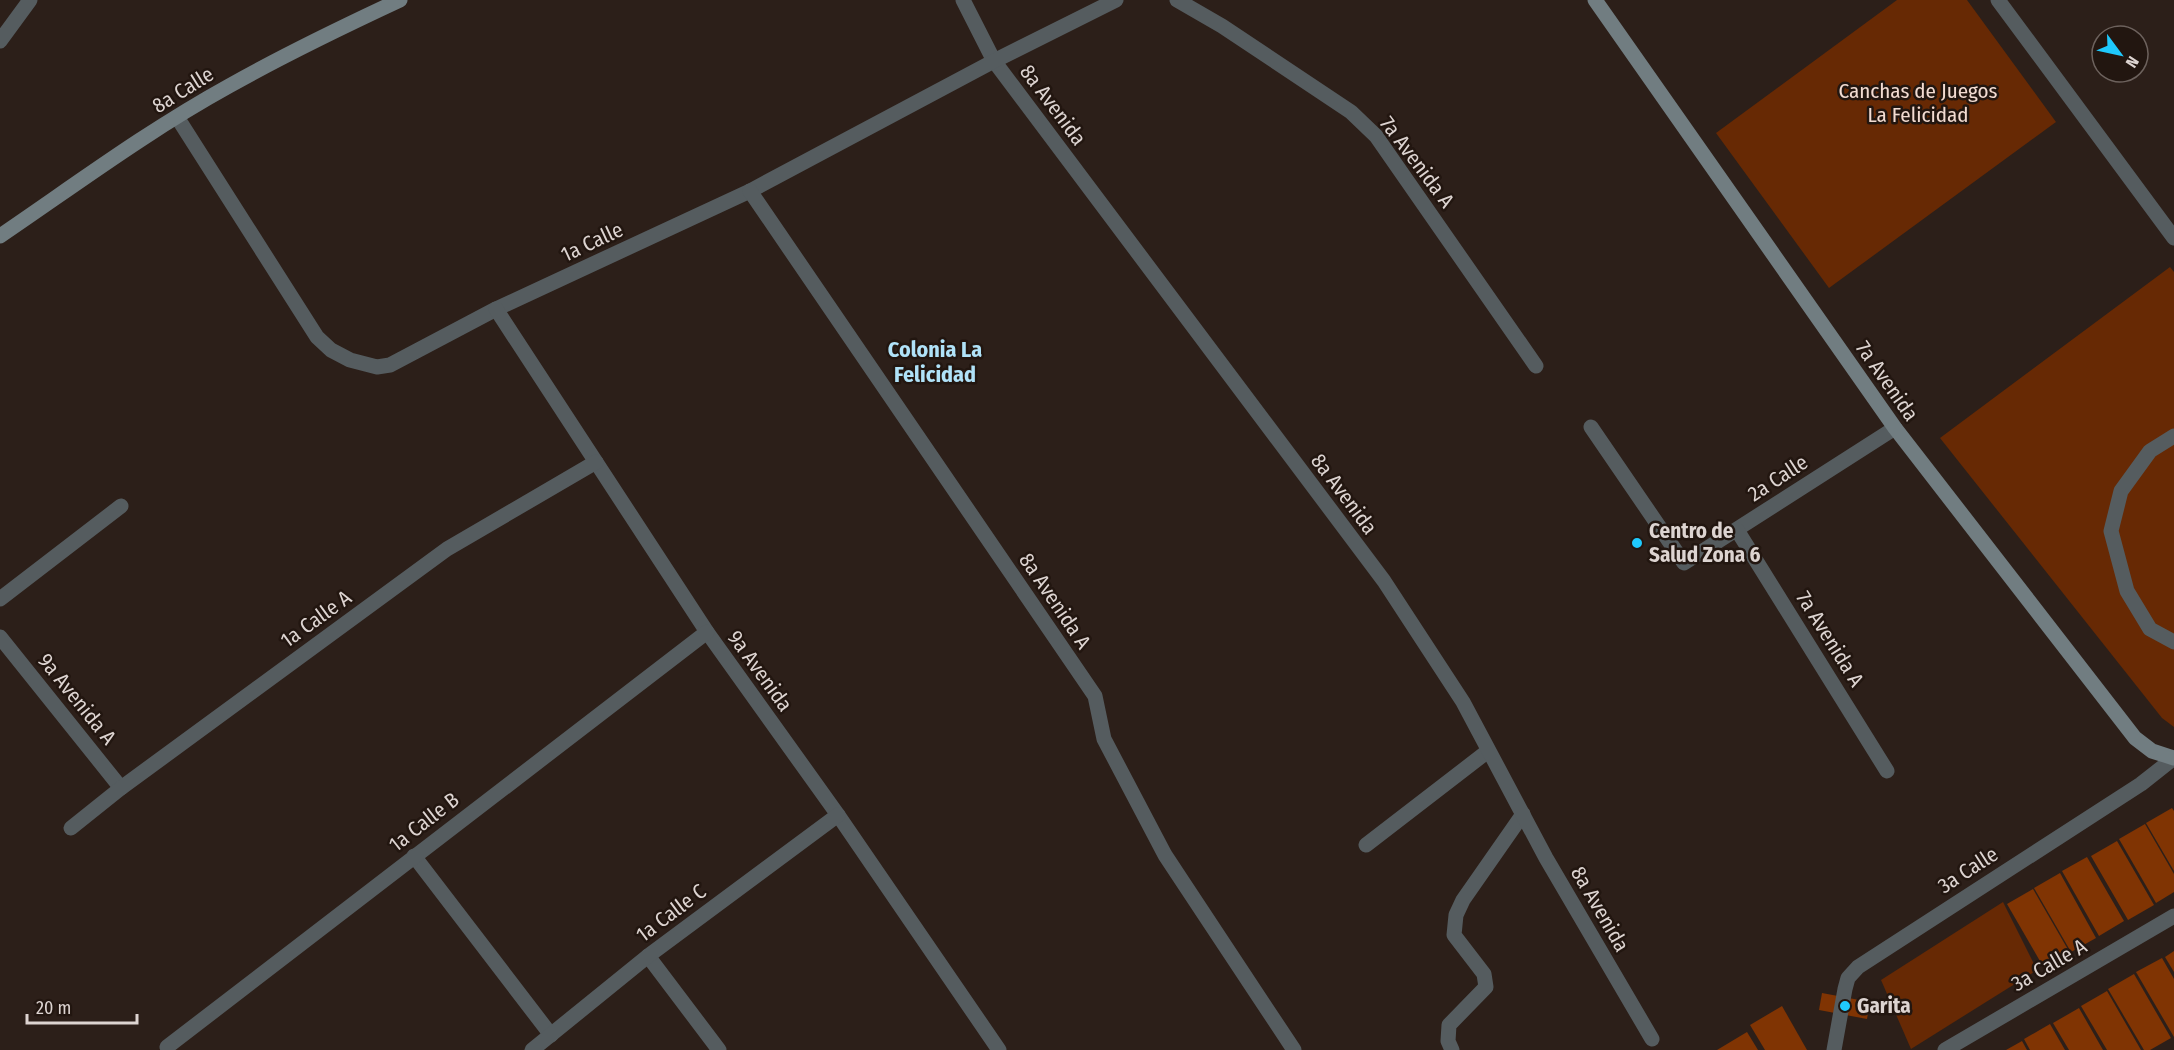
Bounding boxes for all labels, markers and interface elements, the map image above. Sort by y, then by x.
north arrow [2090,24,2150,84]
text: N [2122,53,2143,71]
street label: 8a Avenida [1014,60,1092,150]
street label: 8a Calle [147,61,219,119]
park label: Canchas de Juegos La Felicidad [1838,78,1998,128]
street label: 7a Avenida A [1374,111,1460,213]
street label: 1a Calle [557,216,627,268]
district label: Colonia La Felicidad [888,336,982,388]
street label: 7a Avenida [1850,336,1924,426]
street label: 8a Avenida [1305,449,1383,539]
street label: 2a Calle [1743,449,1813,507]
place label: Centro de Salud Zona 6 [1649,518,1760,568]
marker: Centro de Salud Zona 6 [1630,536,1644,550]
street label: 8a Avenida A [1013,548,1097,654]
street label: 1a Calle A [275,585,357,653]
street label: 7a Avenida A [1790,586,1870,692]
street label: 9a Avenida [722,625,798,717]
street label: 9a Avenida A [32,648,122,750]
street label: 1a Calle B [384,787,464,857]
street label: 3a Calle [1933,841,2003,899]
street label: 8a Avenida [1565,862,1635,956]
street label: 1a Calle C [631,878,711,948]
street label: 3a Calle A [2007,933,2091,997]
scale bar [27,987,136,1025]
place label: Garita [1857,993,1911,1019]
text: 20 m [36,997,71,1019]
marker: Garita [1838,999,1852,1013]

